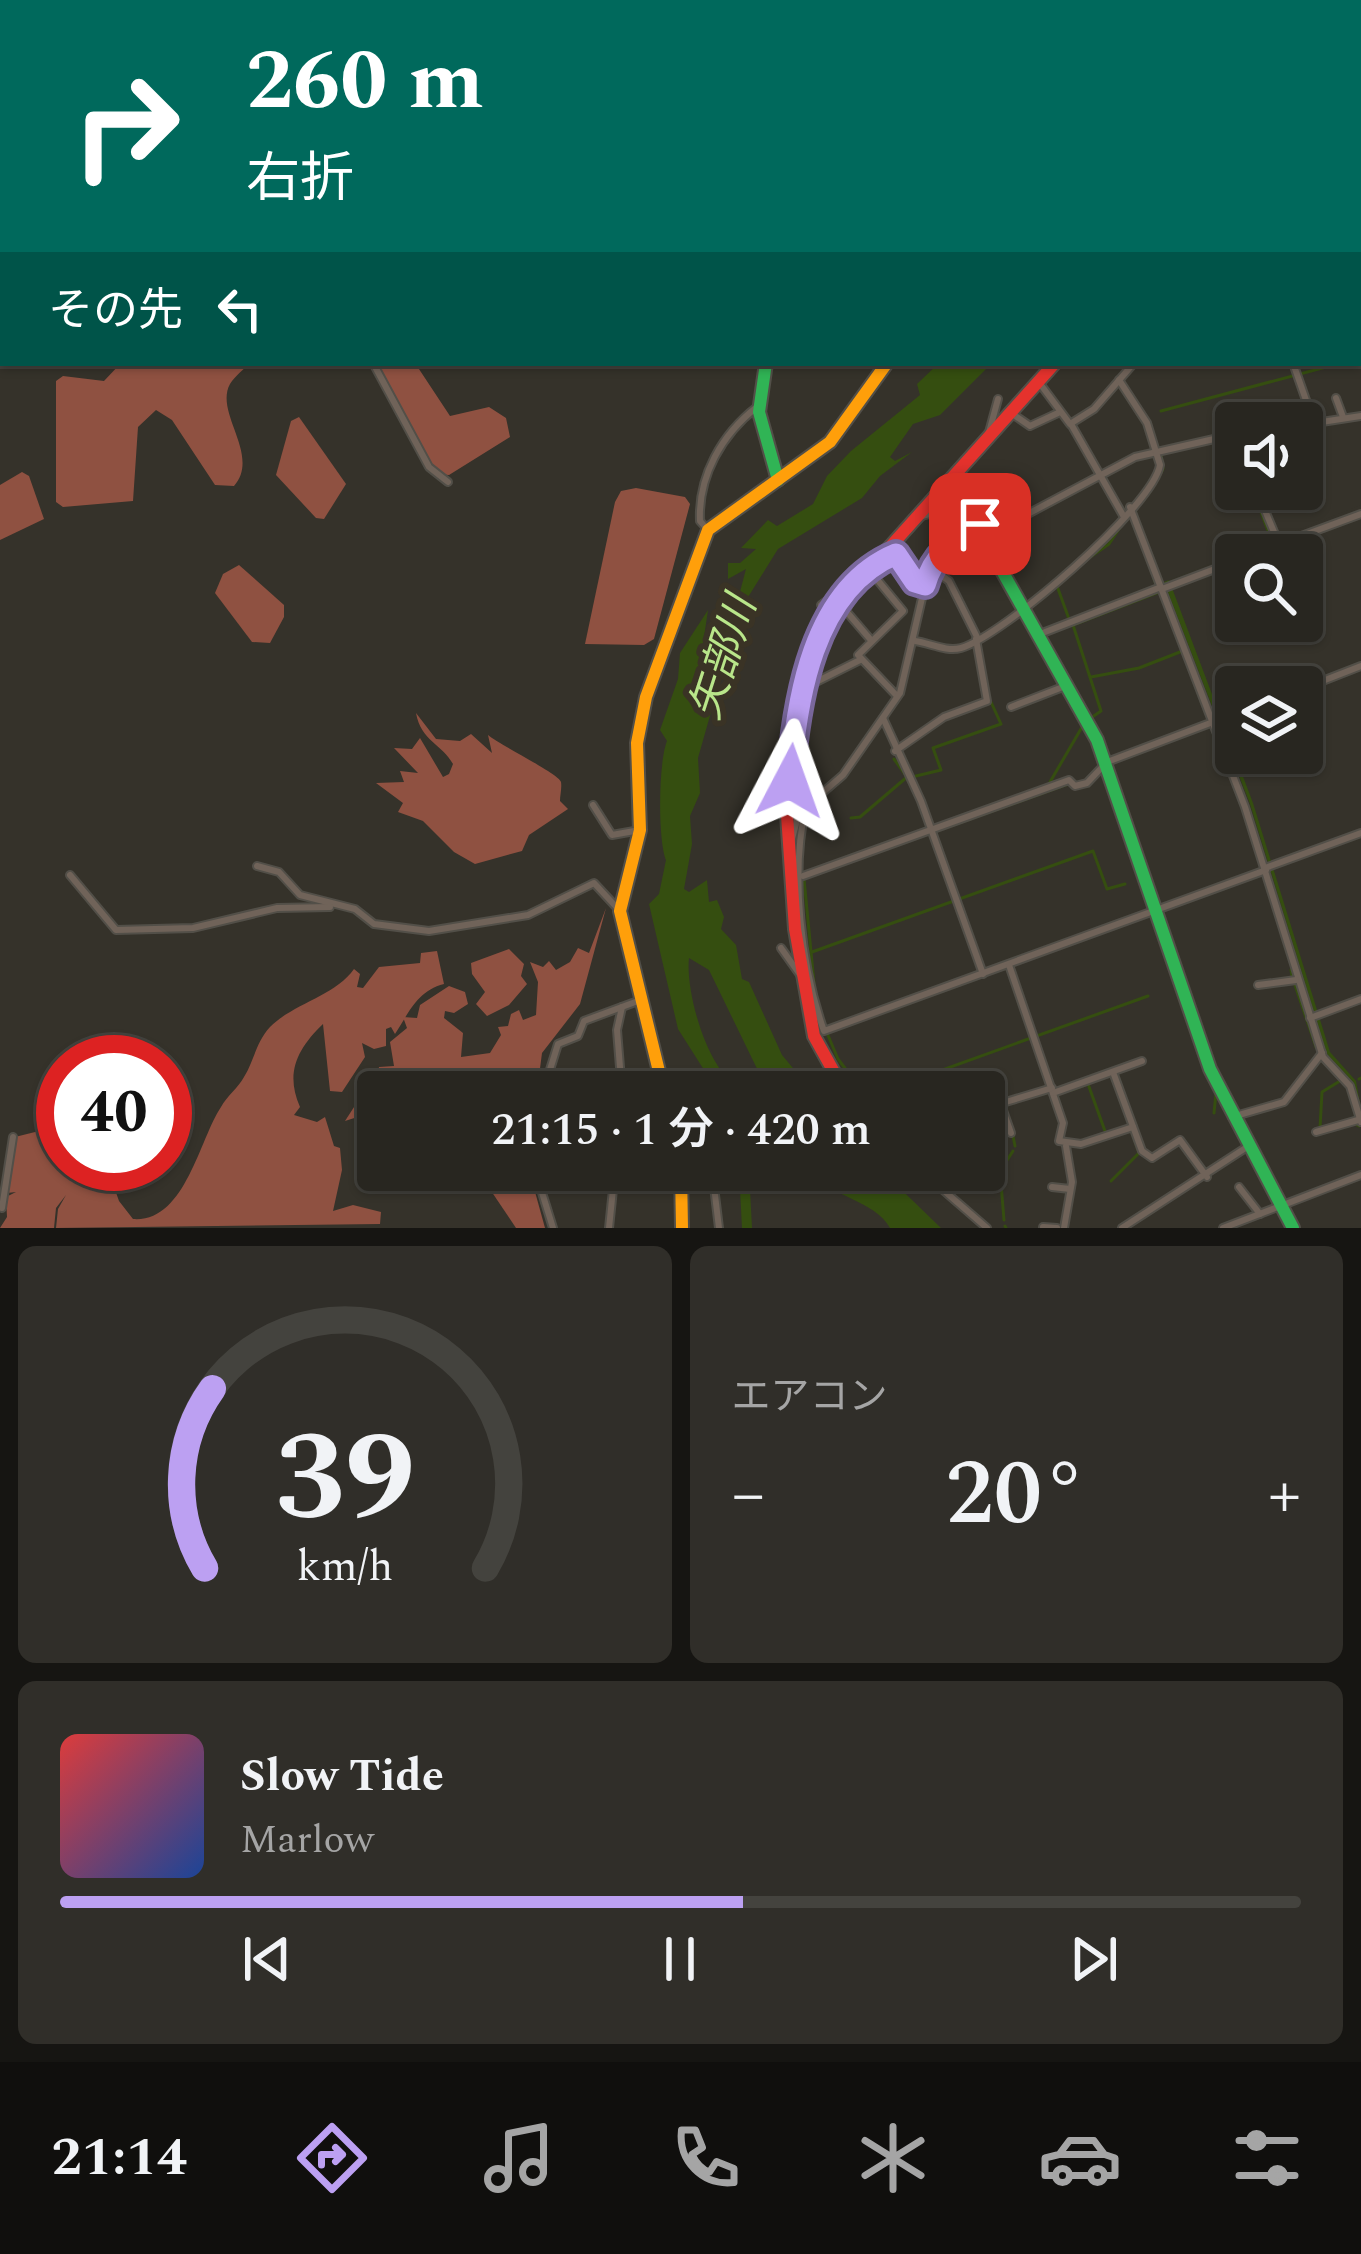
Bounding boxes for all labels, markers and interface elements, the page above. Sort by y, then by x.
text: 260 m [246,18,484,146]
icon: right [48,48,204,204]
text: 右折 [246,139,354,221]
icon: left [207,276,273,342]
text: その先 [48,277,183,346]
map controls [1215,402,1323,774]
button: sound [1215,402,1323,510]
pin [929,473,1031,575]
icon: arrive [947,491,1013,557]
button: search [1215,534,1323,642]
water label: 矢部川 [675,585,775,728]
button: layers [1215,666,1323,774]
position arrow [727,718,853,844]
speed limit sign: 40 [36,1035,192,1191]
text: 21:15 · 1 分 · 420 m [491,1096,871,1165]
text: エアコン [732,1368,888,1427]
text: 39 [275,1385,415,1575]
text: 20° [946,1427,1087,1564]
text: − [732,1445,765,1546]
text: + [1268,1445,1301,1546]
text: km/h [296,1534,393,1599]
text: Slow Tide [240,1742,444,1811]
text: Marlow [240,1811,374,1870]
icon: previous [234,1926,300,1992]
icon: pause [647,1926,713,1992]
icon: next [1061,1926,1127,1992]
icon: directions [290,2116,374,2200]
icon: music [477,2116,561,2200]
icon: phone [664,2116,748,2200]
icon: climate [851,2116,935,2200]
icon: car [1038,2116,1122,2200]
icon: filters [1225,2116,1309,2200]
text: 21:14 [52,2117,187,2199]

